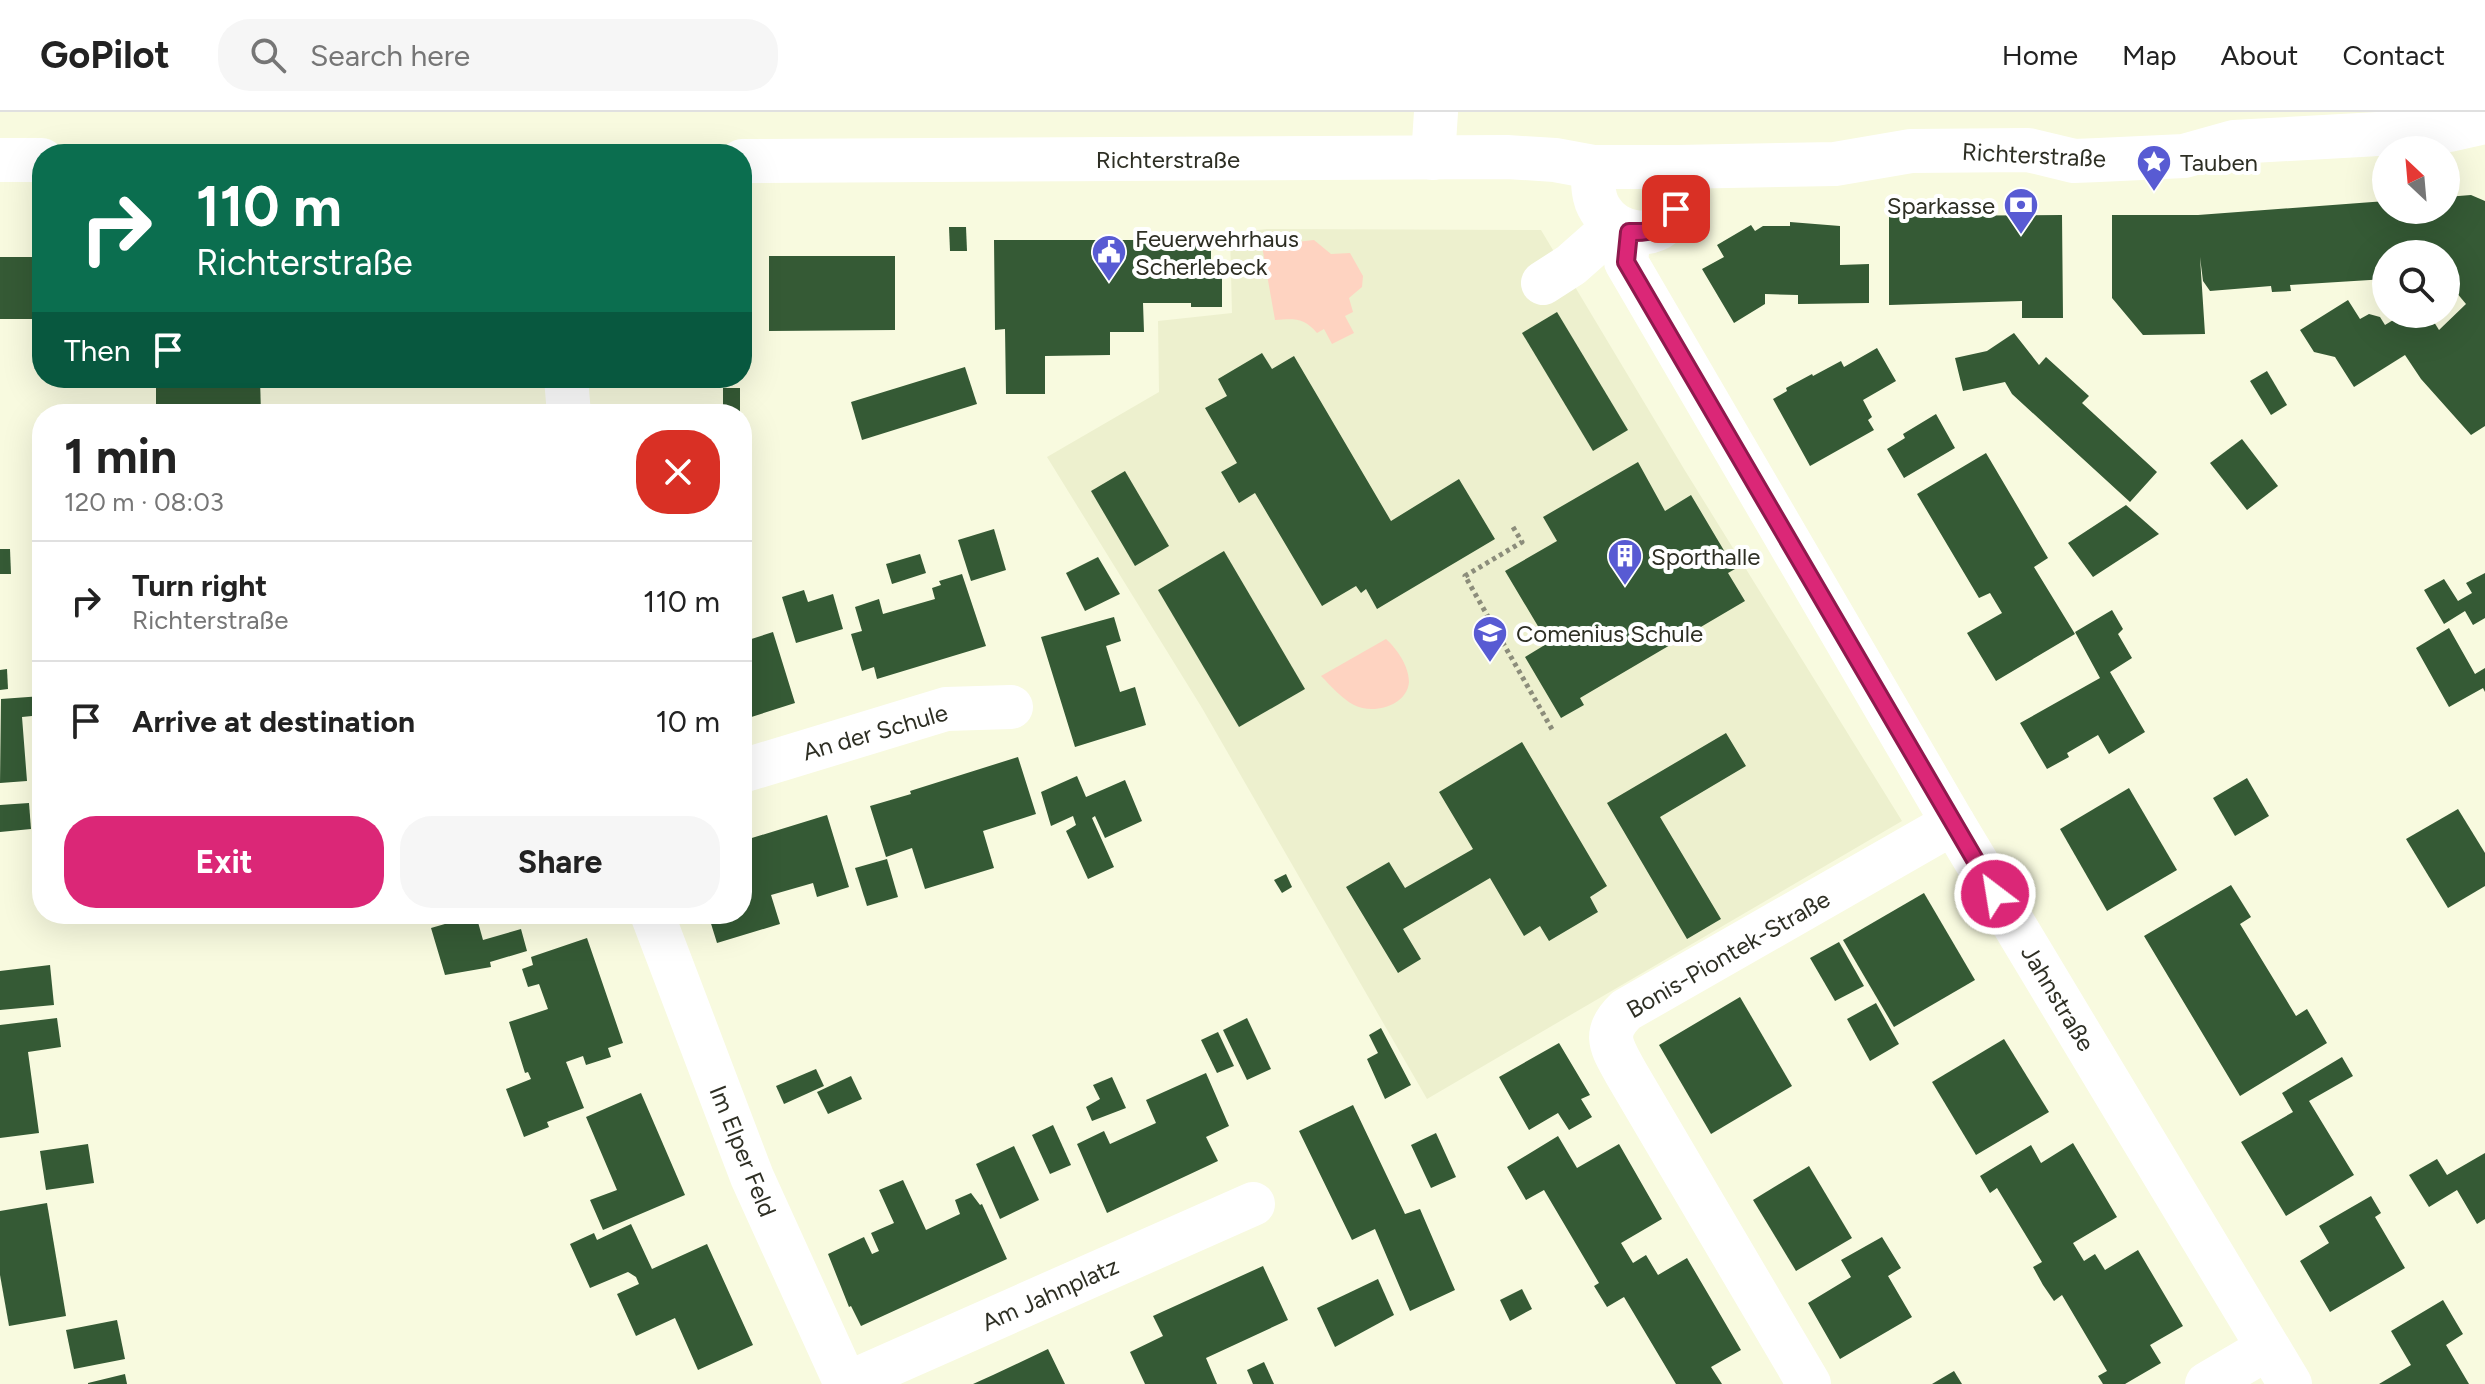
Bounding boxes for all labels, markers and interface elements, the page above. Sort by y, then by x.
search box [218,19,778,91]
text: GoPilot [40,32,170,78]
icon: search [246,33,290,77]
text: Search here [310,37,470,74]
text: Home [2002,38,2078,72]
text: Map [2122,38,2177,72]
text: About [2221,38,2298,72]
text: Contact [2342,38,2445,72]
north arrow [2372,136,2460,224]
map controls [2372,136,2460,328]
street label: Richterstraße [1961,137,2107,173]
place icon: Tauben [2135,143,2173,193]
street label: Richterstraße [1096,145,1240,174]
place label: Tauben [2180,148,2258,177]
text: 110 m [196,173,342,240]
pin [1642,175,1710,243]
icon: right [64,176,168,280]
bank icon: Sparkasse [2002,186,2040,236]
icon: arrive [1654,187,1698,231]
place label: Sparkasse [1887,191,1995,220]
place label: Feuerwehrhaus Scherlebeck [1135,224,1299,281]
public building icon: Feuerwehrhaus Scherlebeck [1090,233,1128,283]
button: search [2372,240,2460,328]
text: Richterstraße [196,241,413,284]
icon: arrive [146,328,190,372]
text: Then [64,332,130,369]
text: 1 min [64,427,177,485]
button: close [636,430,720,514]
text: 120 m · 08:03 [64,486,224,518]
building icon: Sporthalle [1606,537,1644,587]
place label: Sporthalle [1651,542,1760,571]
text: Turn right [132,567,267,604]
icon: right [64,579,108,623]
text: 110 m [643,583,720,620]
text: Richterstraße [132,604,288,636]
school or university icon: Comenius Schule [1471,614,1509,664]
place label: Comenius Schule [1516,619,1703,648]
street label: An der Schule [799,697,951,767]
icon: arrive [64,699,108,743]
text: Arrive at destination [132,703,415,740]
text: 10 m [655,703,720,740]
button: Exit [64,816,384,908]
button: Share [400,816,720,908]
position arrow [1953,852,2037,936]
street label: Bonis-Piontek-Straße [1621,884,1835,1024]
street label: Jahnstraße [2015,940,2101,1056]
street label: Im Elper Feld [704,1081,782,1221]
street label: Am Jahnplatz [977,1251,1123,1337]

